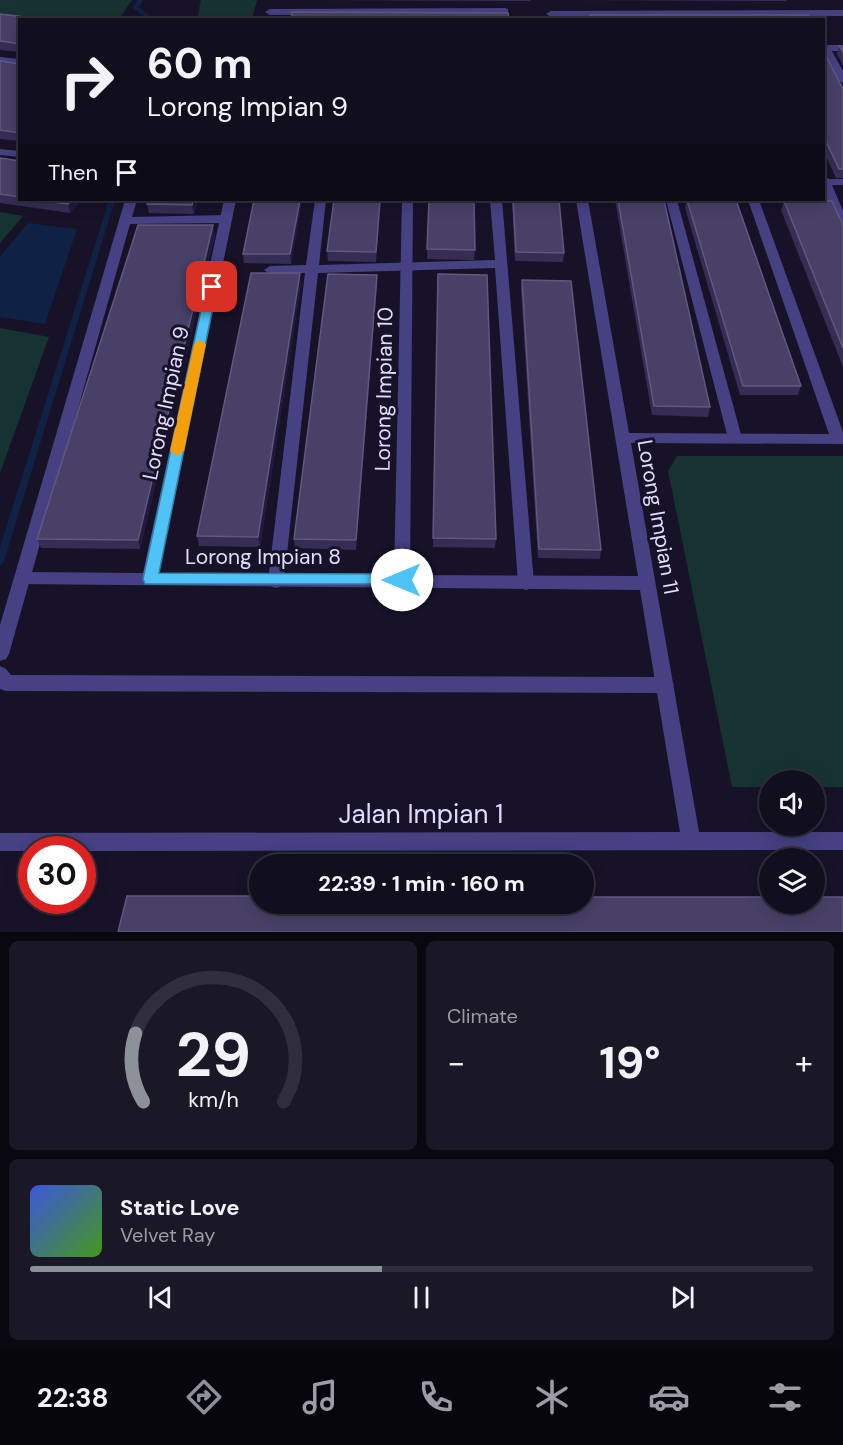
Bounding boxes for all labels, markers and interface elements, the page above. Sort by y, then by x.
text: 60 m [147,36,253,91]
icon: right [48,42,126,120]
text: Lorong Impian 9 [147,89,348,124]
icon: arrive [110,156,143,189]
text: Then [48,158,98,187]
pin [186,261,237,312]
icon: arrive [195,270,228,303]
street label: Lorong Impian 10 [369,307,399,471]
street label: Lorong Impian 9 [136,324,196,482]
street label: Lorong Impian 11 [631,438,685,596]
street label: Lorong Impian 8 [185,543,341,571]
position arrow [370,548,434,612]
map controls [759,770,825,914]
button: sound [759,770,825,836]
street label: Jalan Impian 1 [339,797,503,831]
speed limit sign: 30 [18,836,96,914]
button: layers [759,848,825,914]
text: 22:39 · 1 min · 160 m [318,869,525,898]
text: Climate [447,1003,518,1029]
text: 29 [175,1014,251,1095]
text: 19° [599,1033,661,1092]
text: − [447,1041,465,1084]
text: + [795,1041,813,1084]
text: km/h [188,1087,238,1115]
text: Static Love [120,1193,240,1222]
text: Velvet Ray [120,1222,215,1248]
icon: previous [144,1281,177,1314]
icon: pause [405,1281,438,1314]
icon: next [666,1281,699,1314]
icon: directions [183,1376,225,1418]
icon: music [299,1376,341,1418]
icon: phone [415,1376,457,1418]
icon: climate [531,1376,573,1418]
icon: car [648,1376,690,1418]
icon: filters [764,1376,806,1418]
text: 22:38 [37,1380,109,1415]

